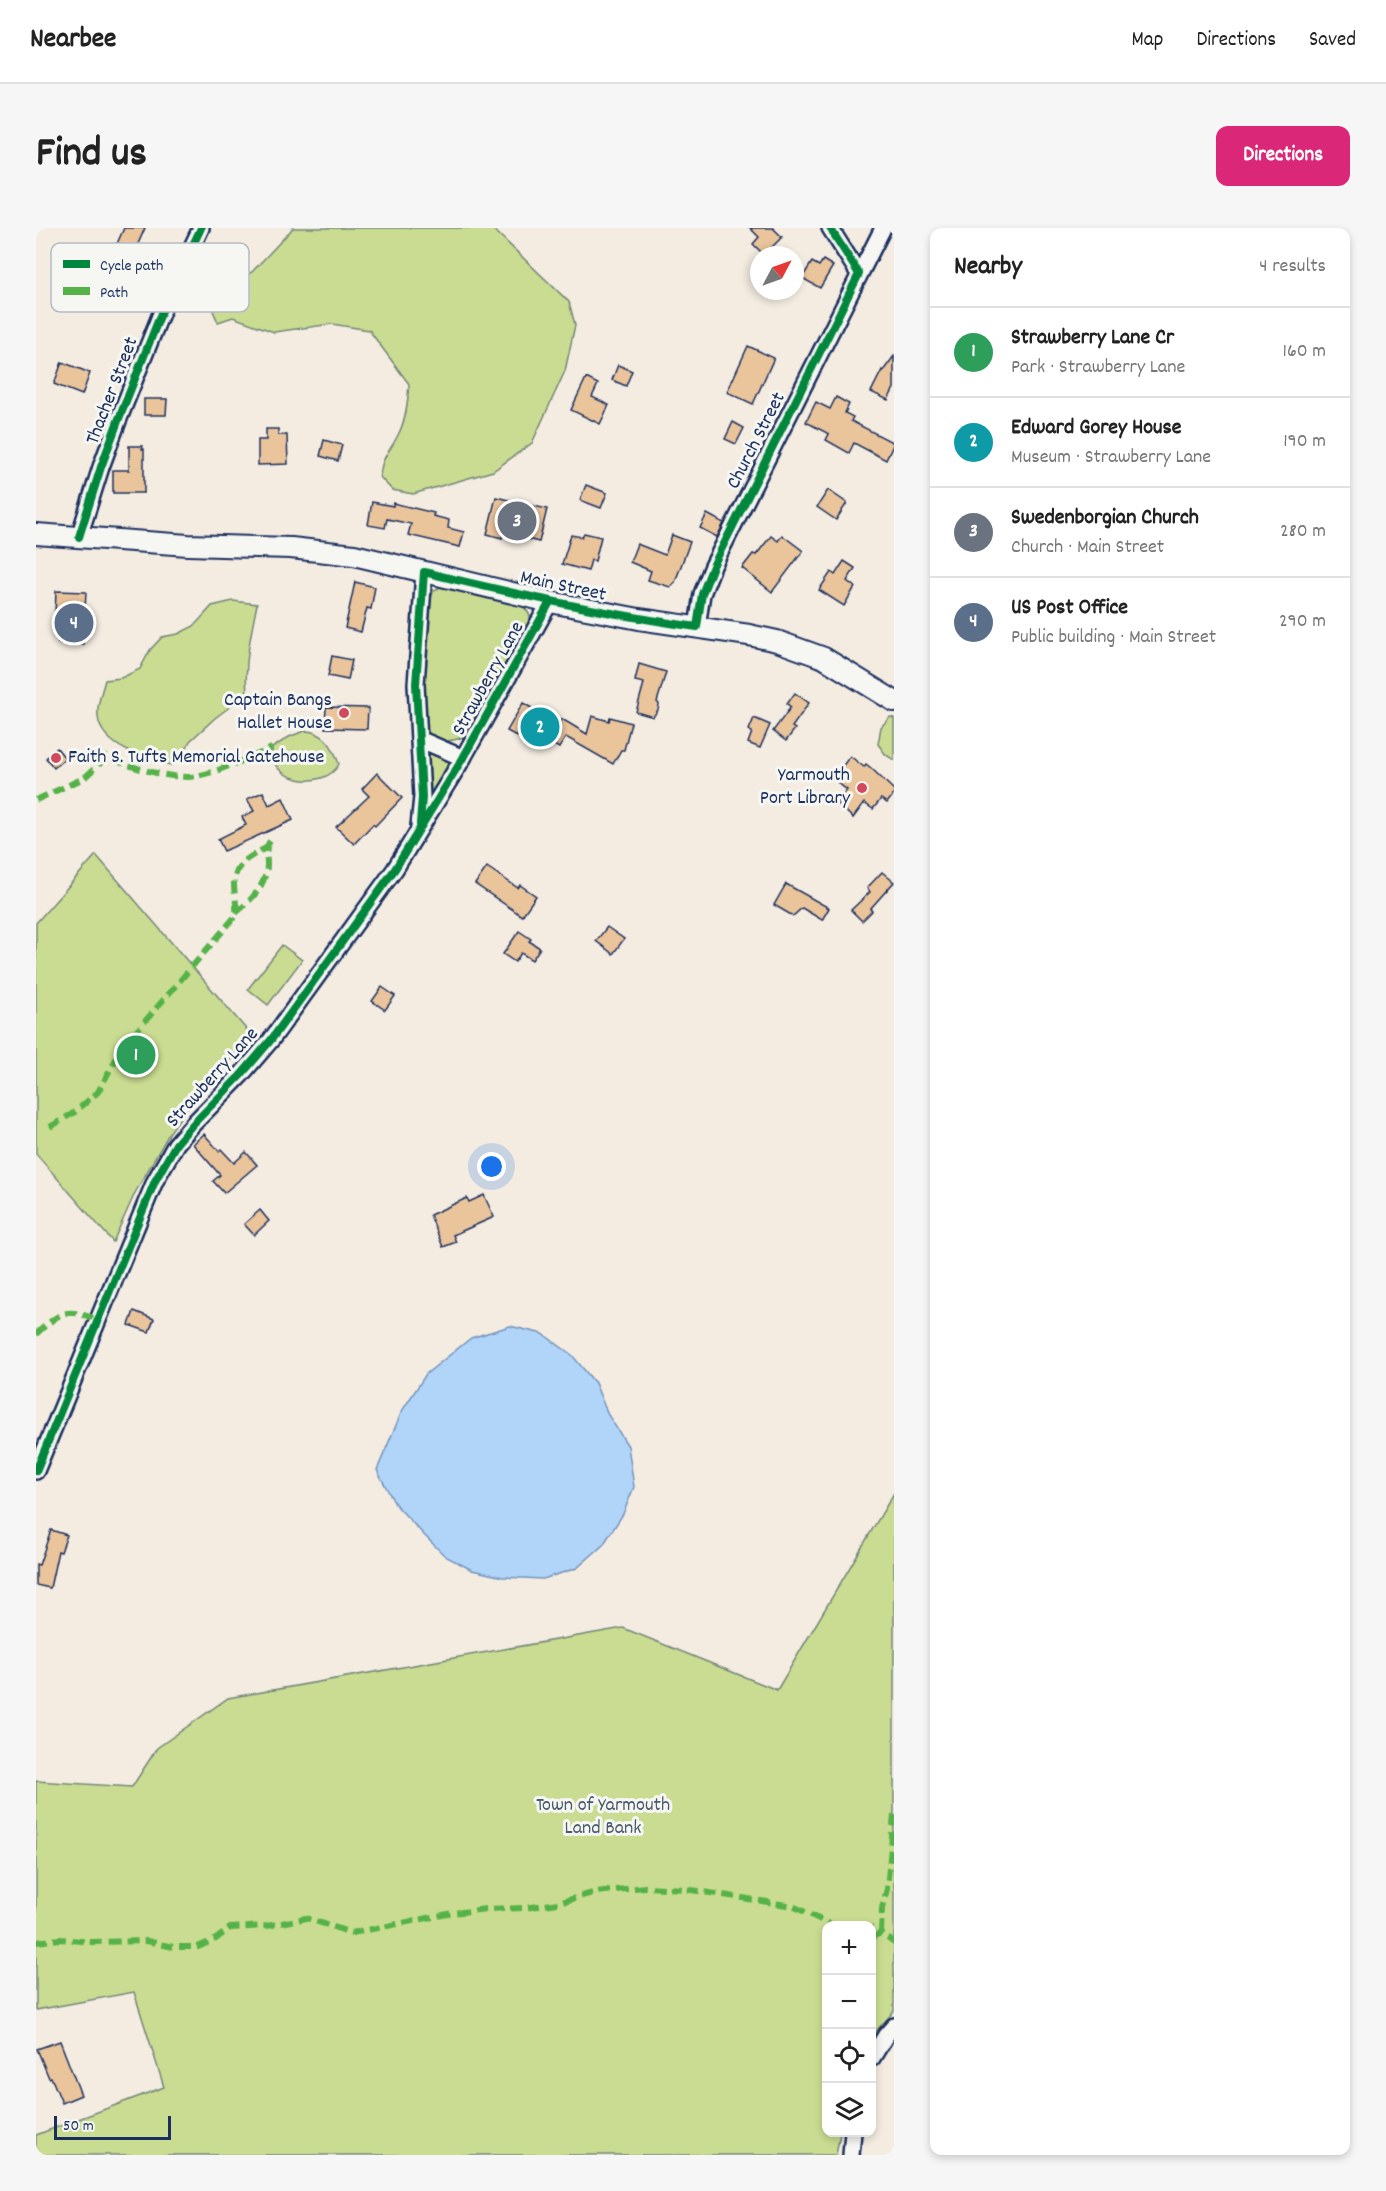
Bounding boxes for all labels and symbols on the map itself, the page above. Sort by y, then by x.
legend [51,243,249,312]
north arrow [750,246,804,300]
text: Cycle path [100,255,163,278]
text: Path [100,282,128,305]
street label: Thacher Street [80,333,146,449]
street label: Church Street [721,388,793,494]
pin: 3 [498,498,536,544]
street label: Main Street [517,564,609,610]
pin: 4 [54,600,93,646]
street label: Strawberry Lane [446,617,532,741]
place label: Captain Bangs Hallet House [224,687,332,738]
pin: 2 [520,704,560,750]
marker: Captain Bangs Hallet House [337,706,351,720]
place label: Faith S. Tufts Memorial Gatehouse [68,744,325,772]
marker: Faith S. Tufts Memorial Gatehouse [49,751,63,765]
place label: Yarmouth Port Library [760,762,851,813]
marker: Yarmouth Port Library [855,781,869,795]
street label: Strawberry Lane [160,1021,266,1134]
pin: 1 [116,1032,156,1078]
your location [477,1152,506,1181]
park label: Town of Yarmouth Land Bank [536,1792,670,1843]
scale bar [54,2113,171,2140]

